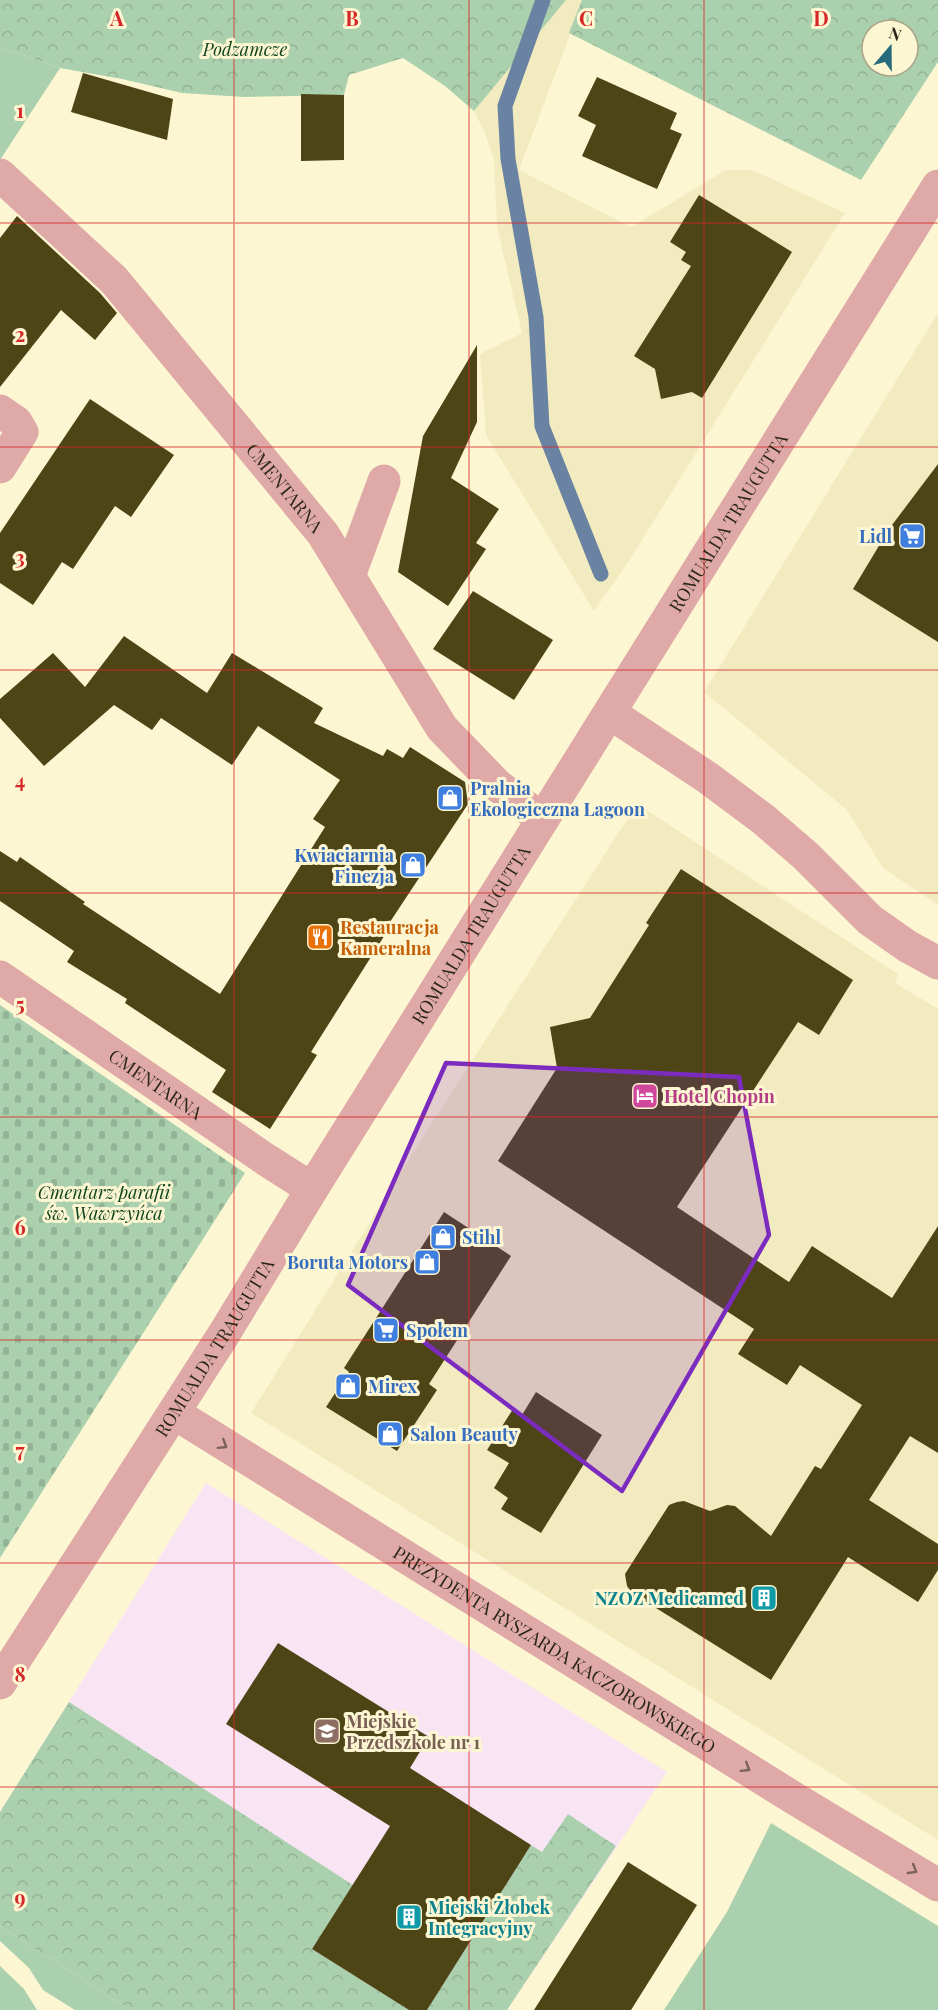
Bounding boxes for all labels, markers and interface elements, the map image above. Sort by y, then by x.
text: A [109,4,124,31]
text: B [345,4,359,31]
text: C [579,4,593,31]
text: D [813,4,829,31]
north arrow [860,18,920,78]
text: N [886,22,905,45]
park label: Podzamcze [202,37,287,61]
text: 1 [16,96,24,123]
text: 2 [15,320,25,347]
street label: ROMUALDA TRAUGUTTA [663,428,793,616]
street label: CMENTARNA [241,438,329,538]
supermarket icon: Lidl [897,521,927,551]
place label: Lidl [859,524,892,548]
text: 3 [15,543,25,570]
text: 4 [15,766,25,793]
place label: Pralnia Ekologicczna Lagoon [470,776,645,821]
shop icon: Pralnia Ekologicczna Lagoon [435,783,465,813]
street label: ROMUALDA TRAUGUTTA [406,840,536,1029]
place label: Kwiaciarnia Finezja [294,843,395,888]
shop icon: Kwiaciarnia Finezja [398,850,428,880]
place label: Restauracja Kameralna [340,915,440,960]
restaurant icon: Restauracja Kameralna [305,922,335,952]
text: 5 [15,990,25,1017]
street label: CMENTARNA [104,1043,208,1125]
hotel icon: Hotel Chopin [630,1081,660,1111]
place label: Hotel Chopin [664,1084,775,1108]
park label: Cmentarz parafii św. Wawrzyńca [38,1180,171,1225]
text: 6 [14,1213,26,1240]
shop icon: Stihl [428,1222,458,1252]
place label: Stihl [462,1225,501,1249]
shop icon: Boruta Motors [412,1247,442,1277]
place label: Boruta Motors [287,1250,408,1274]
street label: ROMUALDA TRAUGUTTA [149,1253,279,1441]
supermarket icon: Społem [371,1315,401,1345]
place label: Społem [406,1318,469,1342]
shop icon: Mirex [333,1371,363,1401]
place label: Mirex [368,1374,417,1398]
shop icon: Salon Beauty [375,1419,405,1449]
place label: Salon Beauty [410,1422,518,1446]
text: 7 [15,1436,25,1463]
one-way arrow [217,1437,227,1449]
street label: PREZYDENTA RYSZARDA KACZOROWSKIEGO [389,1540,720,1759]
building icon: NZOZ Medicamed [749,1583,779,1613]
place label: NZOZ Medicamed [595,1586,744,1610]
text: 8 [14,1660,26,1687]
place label: Miejskie Przedszkole nr 1 [346,1709,480,1754]
school or university icon: Miejskie Przedszkole nr 1 [312,1716,342,1746]
one-way arrow [740,1761,750,1773]
one-way arrow [907,1863,917,1874]
text: 9 [14,1883,26,1910]
place label: Miejski Żłobek Integracyjny [428,1895,551,1940]
building icon: Miejski Żłobek Integracyjny [394,1902,424,1932]

